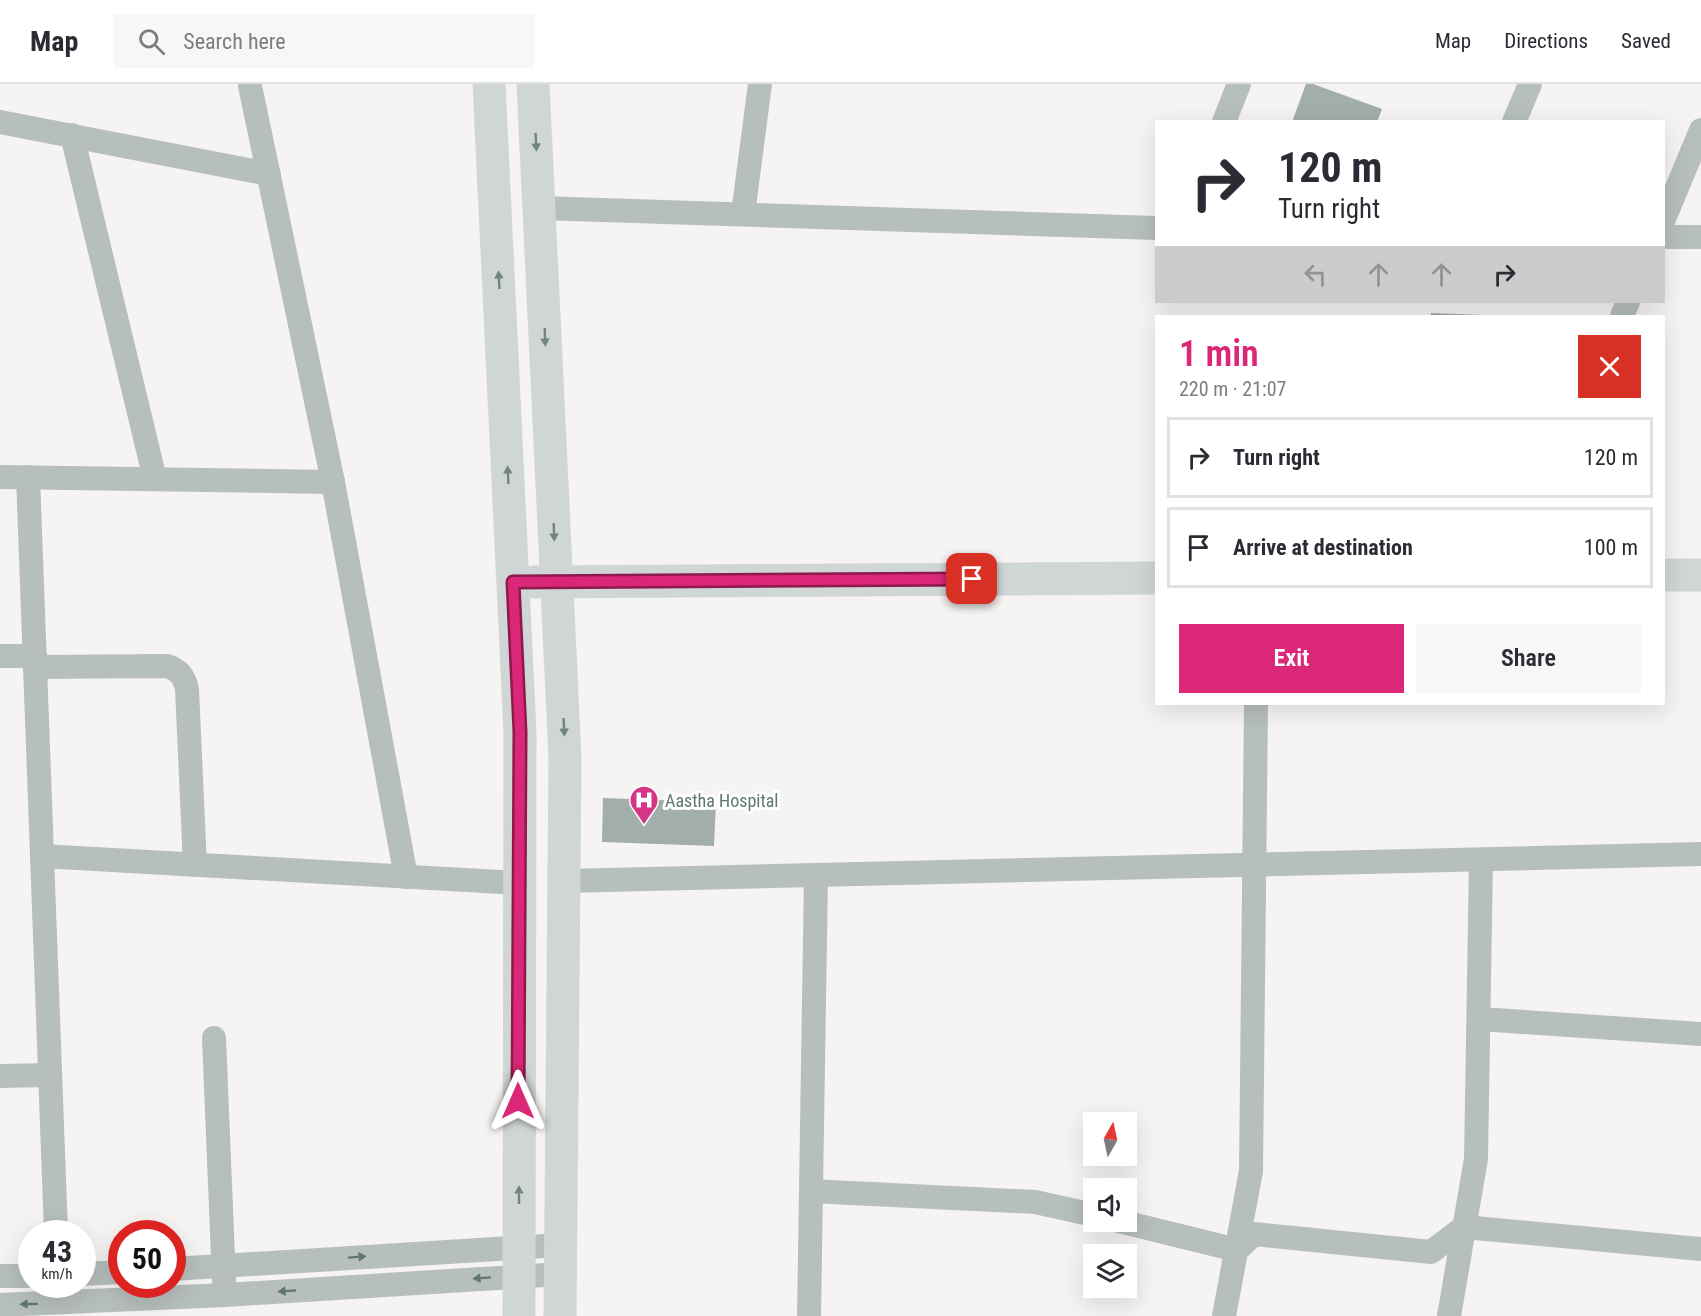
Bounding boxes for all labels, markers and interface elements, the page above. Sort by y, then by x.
search box [114,14,534,68]
text: Map [30,25,78,58]
icon: search [135,25,168,58]
text: Search here [183,29,286,54]
text: Map [1435,29,1471,53]
text: Directions [1504,29,1588,53]
text: Saved [1621,29,1671,53]
one-way arrow [531,133,541,152]
text: 120 m [1278,143,1383,192]
icon: right [1179,144,1257,222]
text: Turn right [1278,193,1380,225]
icon: left [1299,258,1332,291]
icon: ahead [1362,258,1395,291]
icon: ahead [1425,258,1458,291]
icon: right [1488,258,1521,291]
one-way arrow [495,270,504,289]
one-way arrow [541,328,550,347]
text: 1 min [1179,333,1259,375]
button: close [1578,335,1641,398]
text: 220 m · 21:07 [1179,377,1286,401]
icon: right [1182,441,1215,474]
text: Turn right [1233,445,1320,470]
text: 120 m [1584,445,1638,470]
one-way arrow [504,465,513,484]
one-way arrow [549,523,558,542]
icon: arrive [1182,531,1215,564]
text: Arrive at destination [1233,535,1413,560]
text: 100 m [1584,535,1638,560]
pin [946,553,997,604]
icon: arrive [955,562,988,595]
button: Exit [1179,624,1404,693]
button: Share [1416,624,1641,693]
one-way arrow [559,717,568,736]
hospital icon: Aastha Hospital [628,784,660,826]
place label: Aastha Hospital [665,790,778,811]
position arrow [486,1069,550,1133]
north arrow [1083,1112,1137,1166]
map controls [1083,1112,1137,1298]
button: sound [1083,1178,1137,1232]
one-way arrow [514,1185,523,1204]
speed limit sign: 50 [108,1220,186,1298]
text: 43 [42,1234,72,1269]
button: layers [1083,1244,1137,1298]
one-way arrow [347,1252,366,1262]
text: km/h [42,1265,72,1283]
one-way arrow [472,1273,491,1283]
one-way arrow [278,1286,297,1296]
one-way arrow [20,1299,39,1309]

